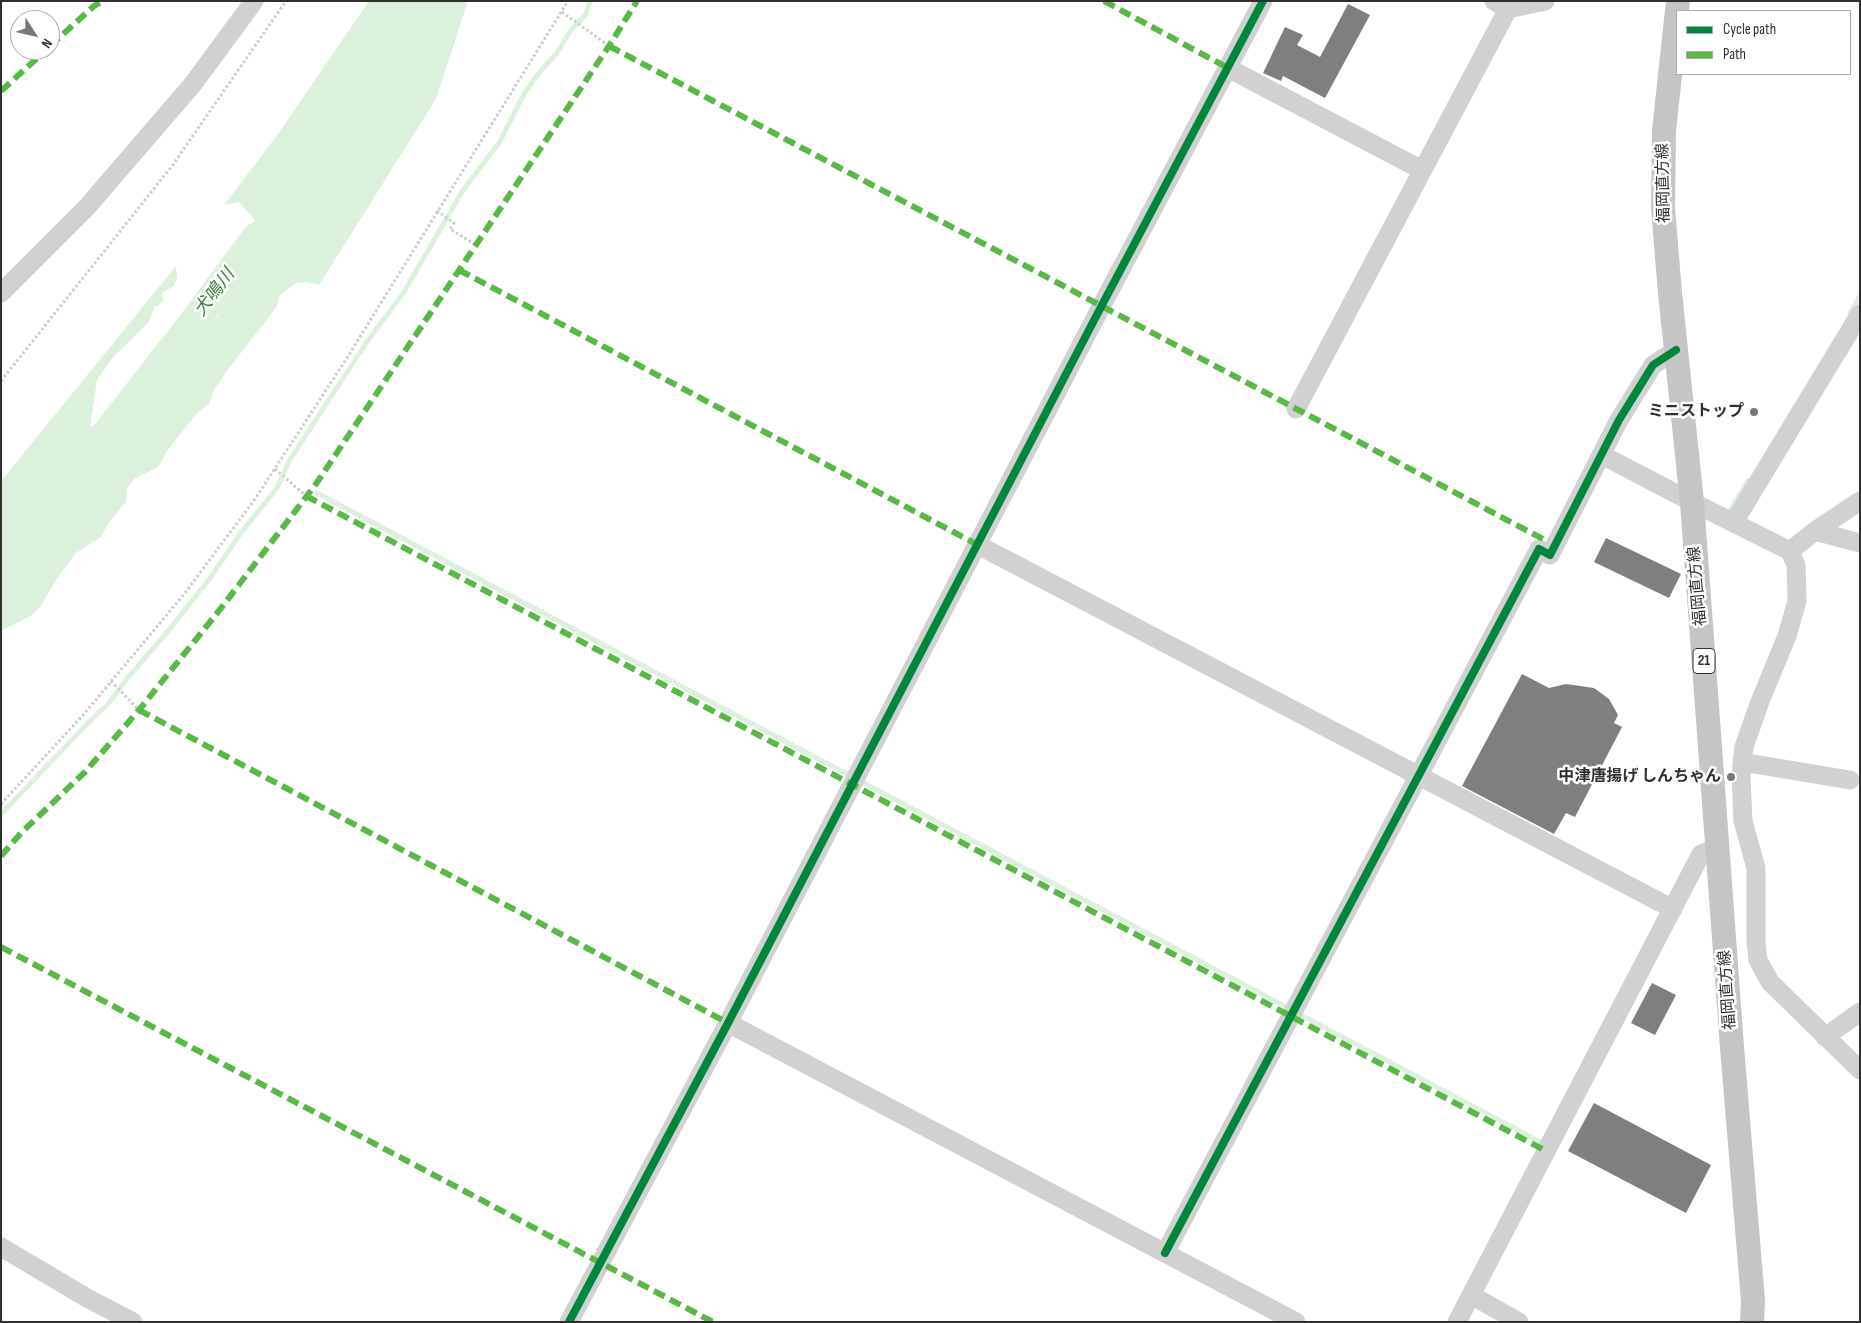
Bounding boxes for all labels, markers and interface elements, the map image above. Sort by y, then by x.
north arrow [10,10,60,60]
legend [1676,10,1851,75]
text: Cycle path [1723,20,1776,39]
text: N [38,35,56,51]
text: Path [1723,45,1746,64]
street label: 福岡直方線 [1654,143,1674,223]
water label: 犬鳴川 [190,265,240,321]
place label: ミニストップ [1648,402,1744,422]
marker: ミニストップ [1748,406,1760,418]
street label: 福岡直方線 [1685,545,1711,627]
road number: 21 [1693,648,1715,674]
place label: 中津唐揚げ しんちゃん [1559,767,1721,787]
marker: 中津唐揚げ しんちゃん [1725,771,1737,783]
street label: 福岡直方線 [1716,949,1740,1031]

